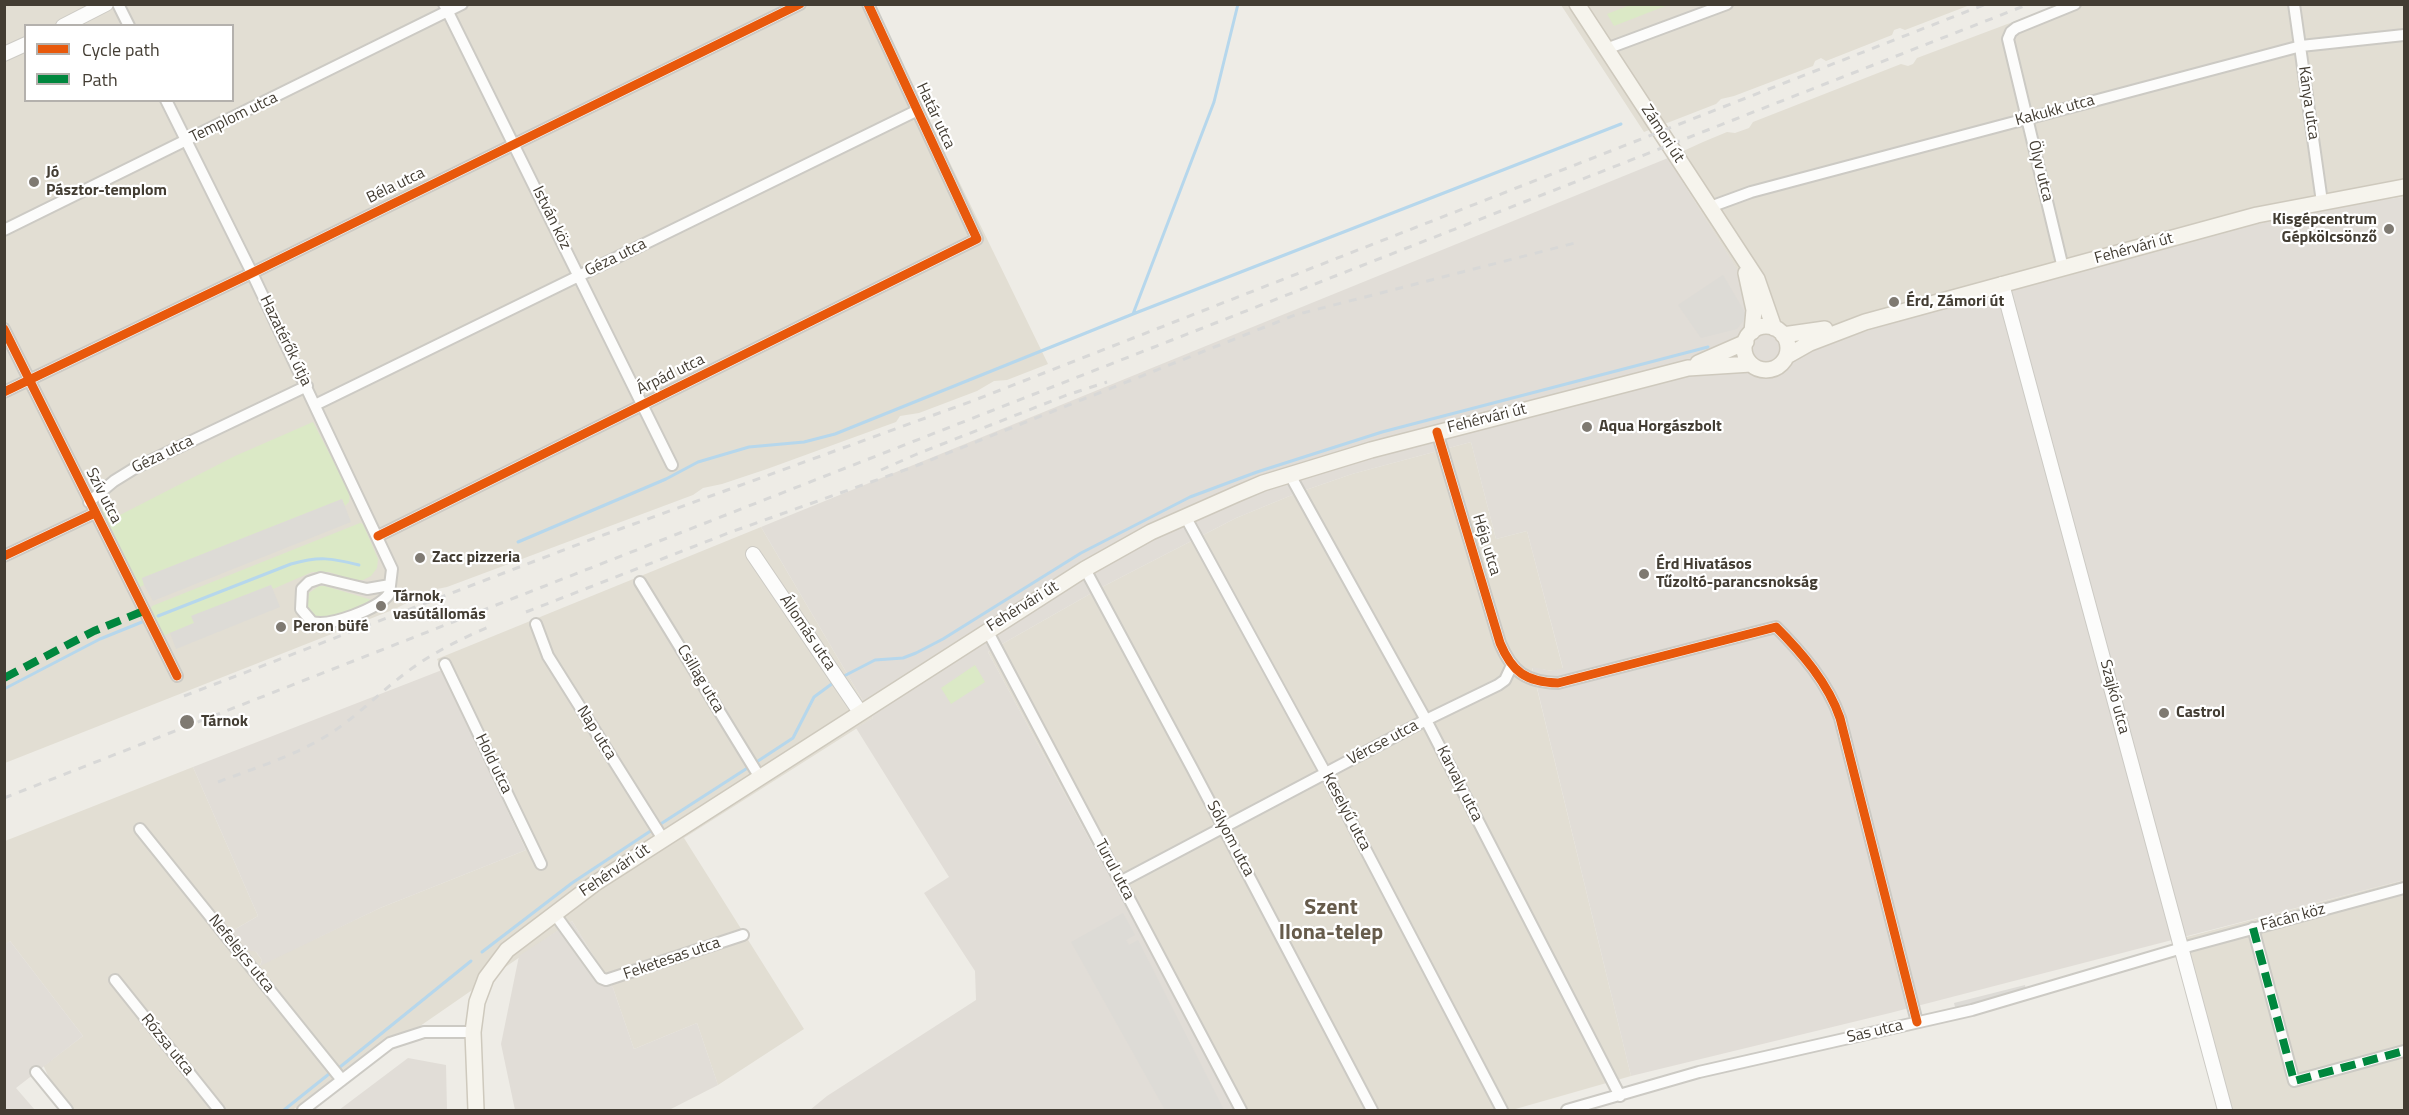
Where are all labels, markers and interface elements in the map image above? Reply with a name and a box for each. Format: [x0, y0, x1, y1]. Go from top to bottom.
legend [24, 24, 234, 102]
text: Cycle path [82, 36, 160, 63]
street label: Kánya utca [2293, 65, 2323, 141]
text: Path [82, 66, 118, 93]
street label: Határ utca [911, 80, 959, 152]
street label: Templom utca [187, 89, 281, 147]
street label: Kakukk utca [2013, 91, 2097, 131]
street label: Zámori út [1636, 101, 1688, 167]
street label: Ölyv utca [2023, 138, 2057, 204]
place label: Jó Pásztor-templom [46, 163, 167, 201]
street label: Béla utca [364, 164, 428, 208]
marker: Jó Pásztor-templom [27, 175, 41, 189]
street label: István köz [528, 183, 574, 253]
place label: Kisgépcentrum Gépkölcsönző [2272, 210, 2377, 248]
marker: Kisgépcentrum Gépkölcsönző [2382, 222, 2396, 236]
street label: Fehérvári út [2093, 229, 2175, 269]
street label: Géza utca [582, 235, 650, 281]
place label: Érd, Zámori út [1906, 292, 2004, 312]
street label: Hazatérők útja [255, 293, 315, 389]
marker: Érd, Zámori út [1887, 295, 1901, 309]
street label: Árpád utca [634, 350, 708, 400]
street label: Fehérvári út [1446, 400, 1528, 438]
place label: Aqua Horgászbolt [1599, 417, 1722, 437]
marker: Aqua Horgászbolt [1580, 420, 1594, 434]
street label: Géza utca [129, 432, 197, 478]
street label: Szív utca [81, 465, 125, 527]
street label: Héja utca [1468, 512, 1504, 578]
place label: Zacc pizzeria [432, 548, 520, 568]
marker: Zacc pizzeria [413, 551, 427, 565]
place label: Érd Hivatásos Tűzoltó-parancsnokság [1656, 555, 1818, 593]
marker: Érd Hivatásos Tűzoltó-parancsnokság [1637, 567, 1651, 581]
street label: Fehérvári út [984, 577, 1062, 637]
place label: Tárnok, vasútállomás [393, 587, 486, 625]
street label: Állomás utca [775, 592, 839, 674]
marker: Tárnok, vasútállomás [374, 599, 388, 613]
place label: Peron büfé [293, 617, 369, 637]
marker: Peron büfé [274, 620, 288, 634]
street label: Csillag utca [672, 642, 728, 716]
street label: Szajkó utca [2095, 658, 2133, 736]
street label: Nap utca [572, 703, 620, 763]
place label: Castrol [2176, 703, 2225, 723]
marker: Castrol [2157, 706, 2171, 720]
place label: Tárnok [201, 712, 248, 732]
marker: Tárnok [178, 713, 196, 731]
street label: Vércse utca [1344, 716, 1422, 770]
street label: Hold utca [470, 731, 516, 797]
street label: Karvaly utca [1432, 743, 1486, 825]
street label: Keselyű utca [1318, 770, 1374, 854]
street label: Sólyom utca [1202, 798, 1258, 880]
street label: Turul utca [1090, 836, 1138, 904]
street label: Fehérvári út [576, 840, 654, 902]
district label: Szent Ilona-telep [1279, 896, 1383, 948]
street label: Fácán köz [2259, 900, 2327, 936]
street label: Nefelejcs utca [204, 911, 278, 997]
street label: Feketesas utca [621, 933, 723, 985]
street label: Rózsa utca [136, 1010, 198, 1080]
street label: Sas utca [1845, 1016, 1905, 1048]

